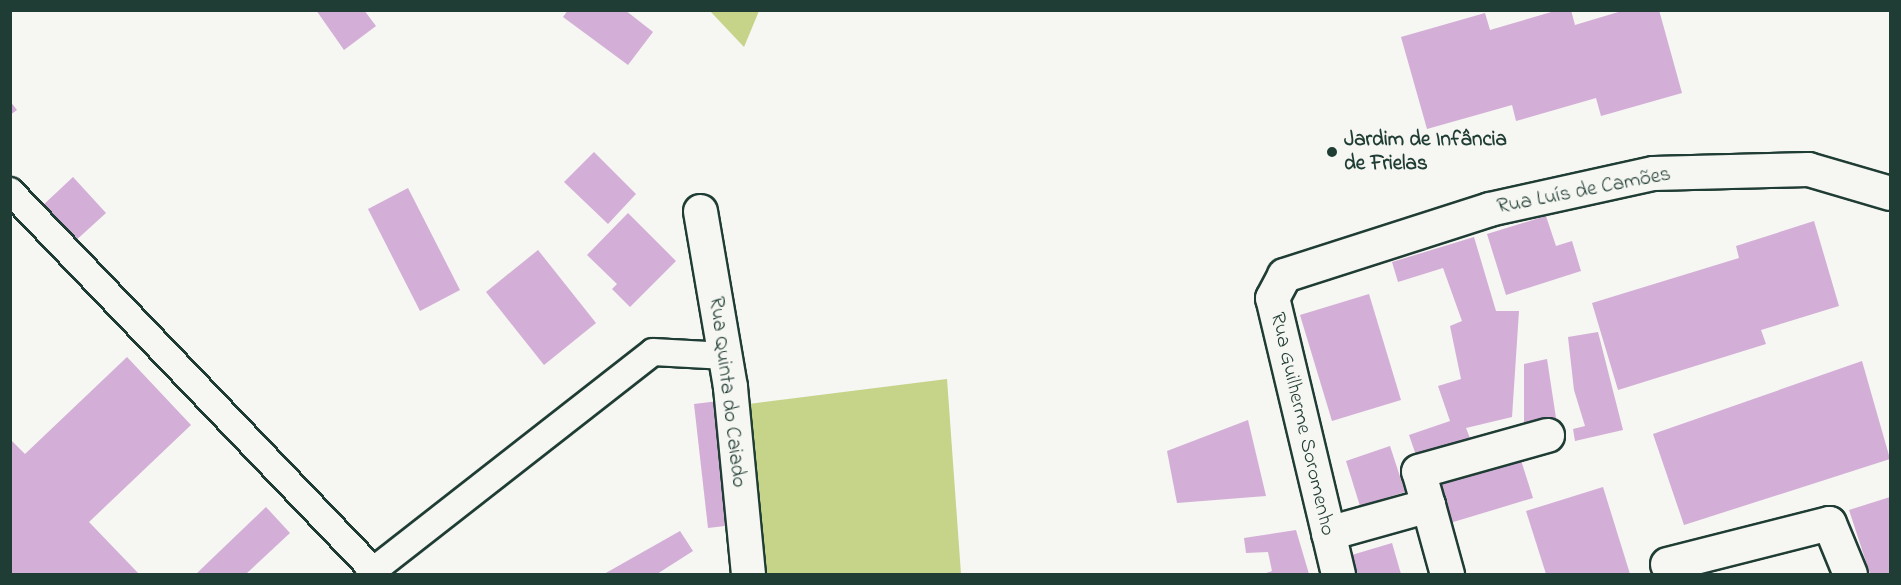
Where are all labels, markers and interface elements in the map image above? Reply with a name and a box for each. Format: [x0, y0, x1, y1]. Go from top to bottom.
place label: Jardim de Infância de Frielas [1344, 127, 1507, 177]
marker: Jardim de Infância de Frielas [1325, 145, 1339, 159]
street label: Rua Luís de Camões [1495, 162, 1673, 220]
street label: Rua Quinta do Caiado [703, 295, 751, 489]
street label: Rua Guilherme Soromenho [1264, 310, 1340, 538]

